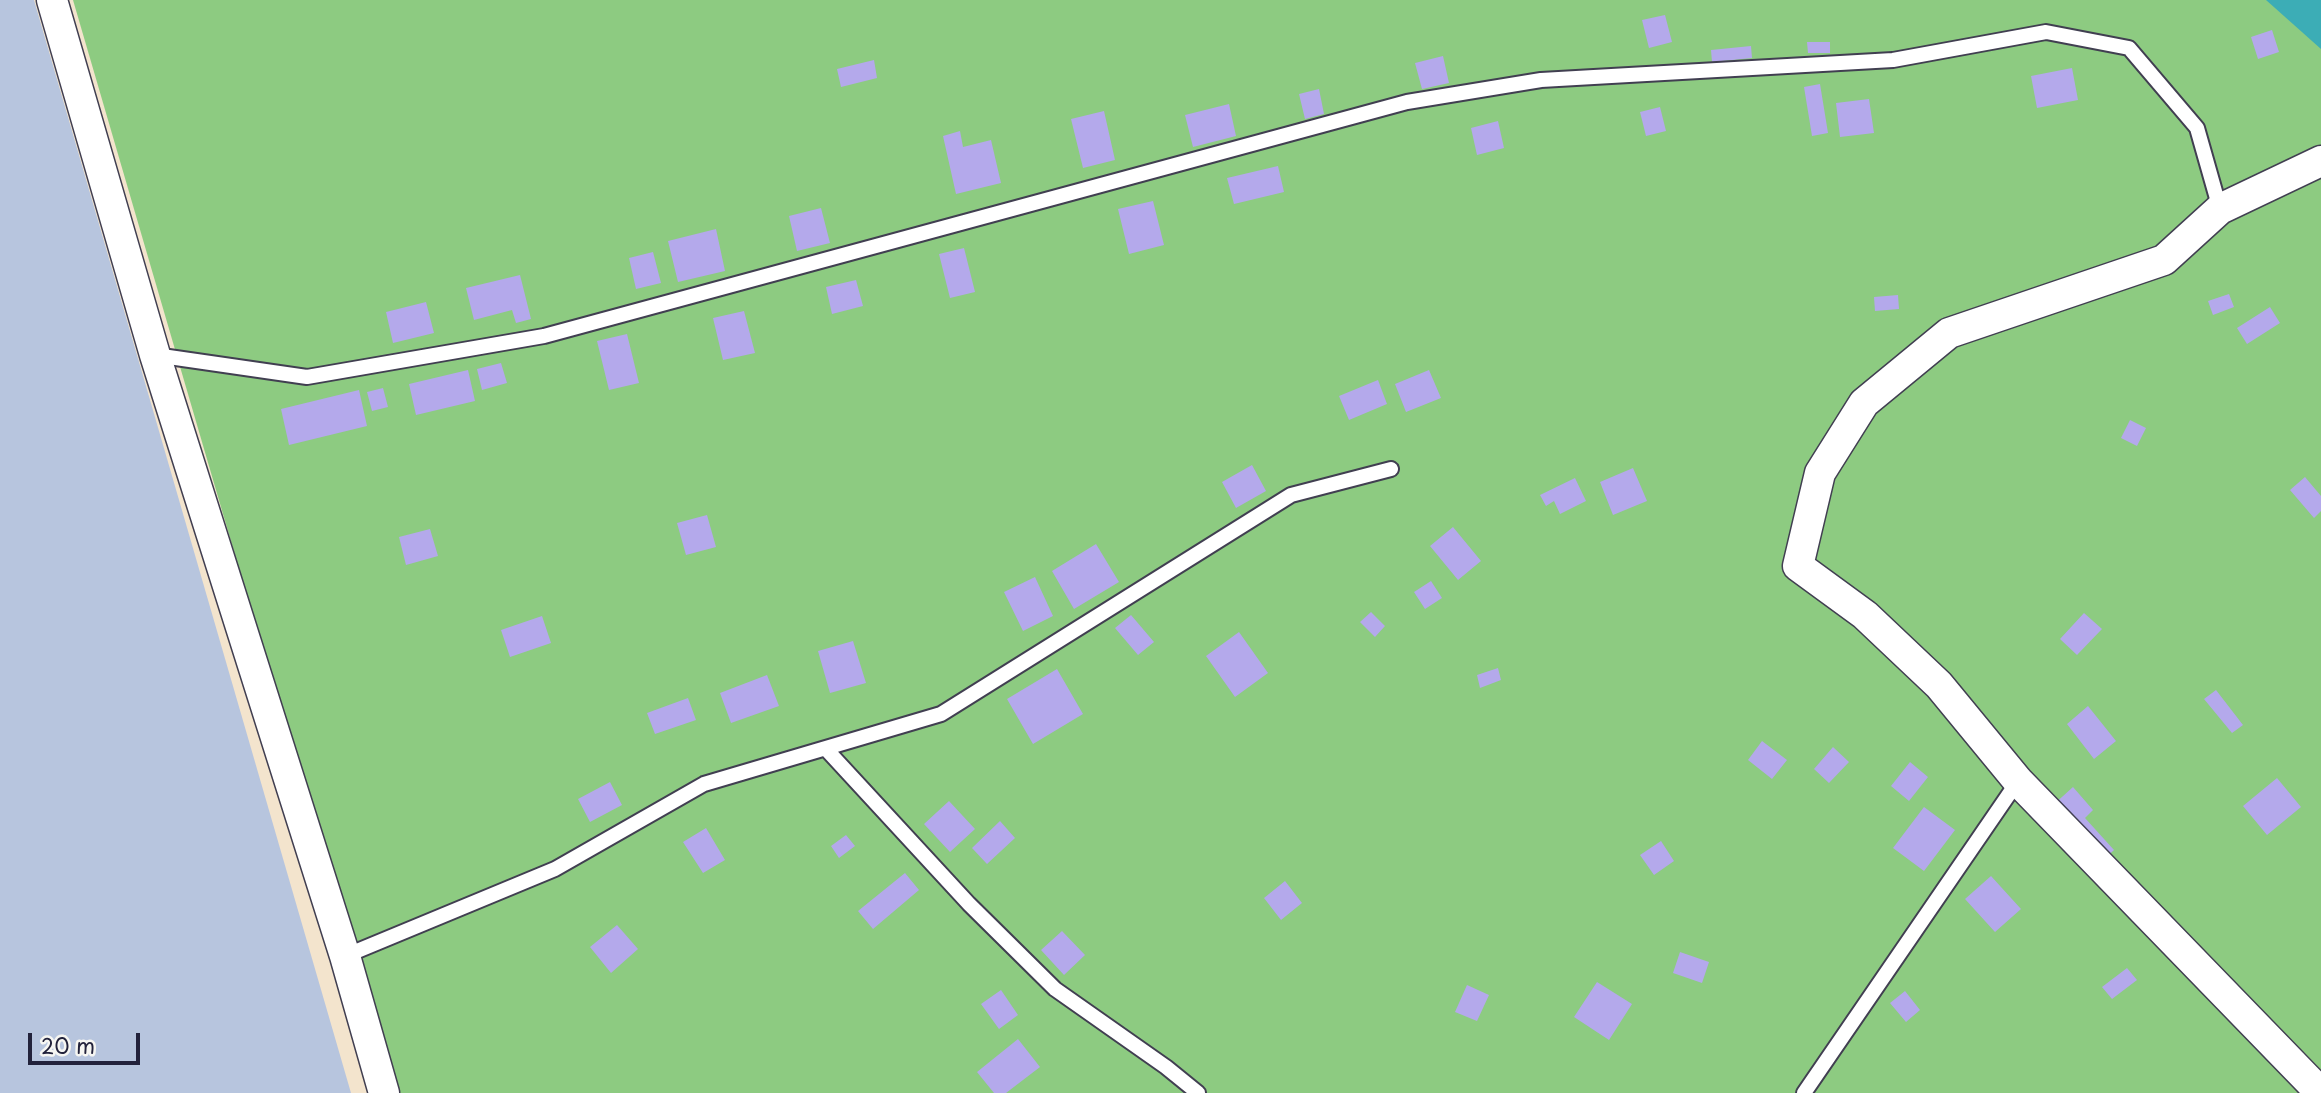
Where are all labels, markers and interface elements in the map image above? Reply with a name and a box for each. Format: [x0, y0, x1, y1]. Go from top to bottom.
scale bar [32, 1020, 144, 1064]
text: 20 m [41, 1029, 95, 1061]

